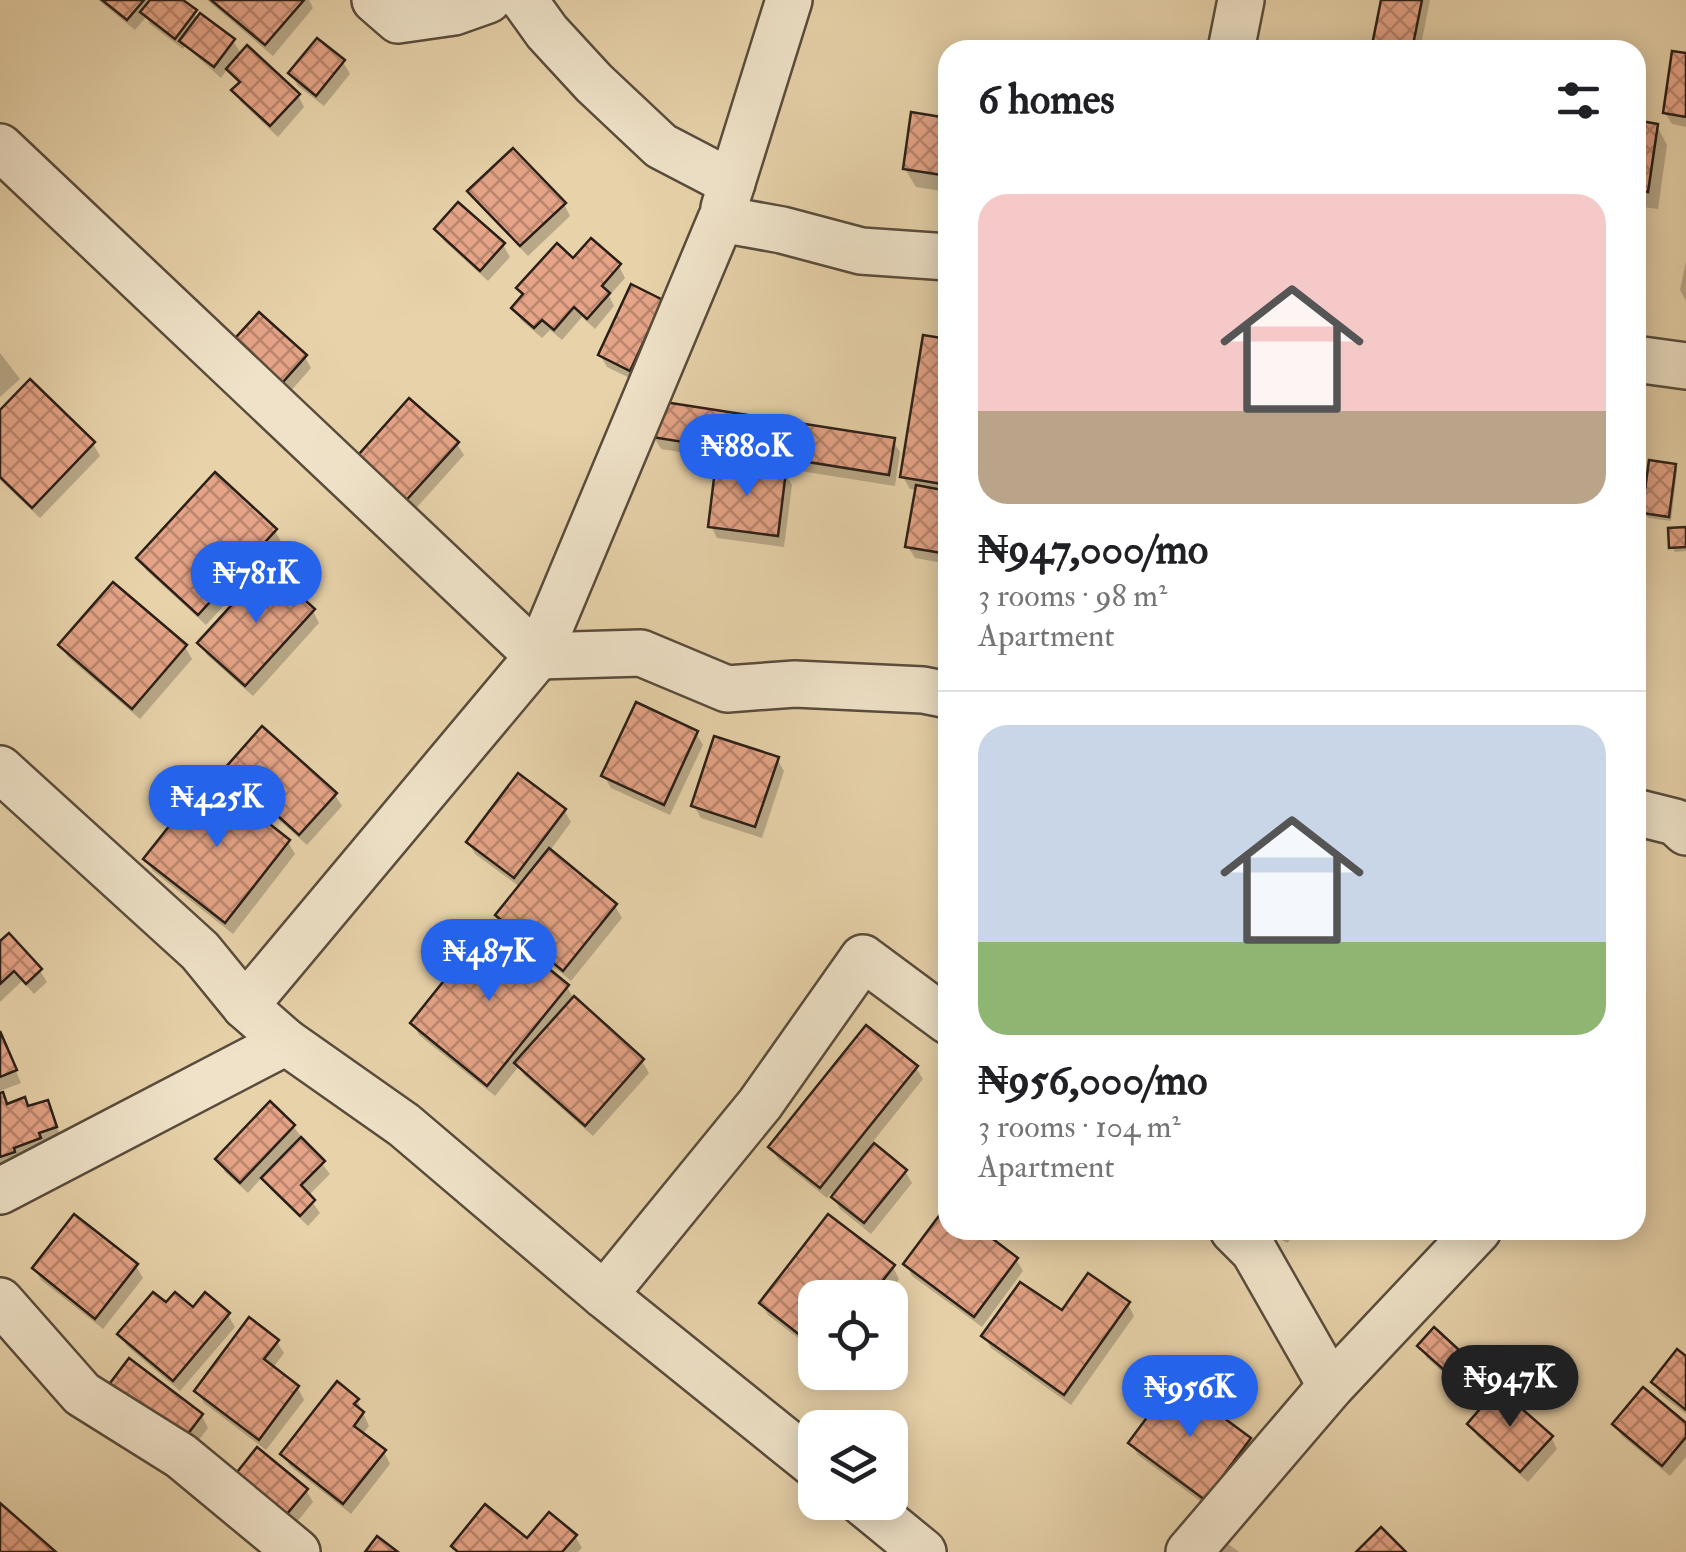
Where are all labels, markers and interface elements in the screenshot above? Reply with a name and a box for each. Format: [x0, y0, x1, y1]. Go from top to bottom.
icon: filters [1551, 73, 1606, 128]
text: 6 homes [978, 74, 1115, 126]
icon: home [1202, 259, 1382, 439]
pin: ₦880K [677, 414, 817, 499]
text: ₦880K [701, 426, 793, 466]
text: ₦947,000/mo [978, 524, 1208, 576]
pin: ₦781K [186, 541, 326, 626]
text: ₦781K [213, 553, 299, 593]
text: 3 rooms · 98 m² [978, 576, 1167, 616]
text: Apartment [978, 616, 1115, 656]
pin: ₦425K [147, 765, 287, 850]
text: ₦425K [171, 777, 263, 817]
icon: home [1202, 790, 1382, 970]
pin: ₦487K [419, 919, 559, 1004]
text: ₦487K [443, 931, 535, 971]
text: ₦956,000/mo [978, 1055, 1207, 1107]
text: 3 rooms · 104 m² [978, 1107, 1181, 1147]
text: Apartment [978, 1147, 1115, 1187]
map controls [798, 1280, 908, 1520]
button: locate [798, 1280, 908, 1390]
pin: ₦947K [1440, 1345, 1580, 1430]
pin: ₦956K [1120, 1355, 1260, 1440]
text: ₦947K [1463, 1357, 1557, 1397]
text: ₦956K [1144, 1367, 1236, 1407]
button: layers [798, 1410, 908, 1520]

